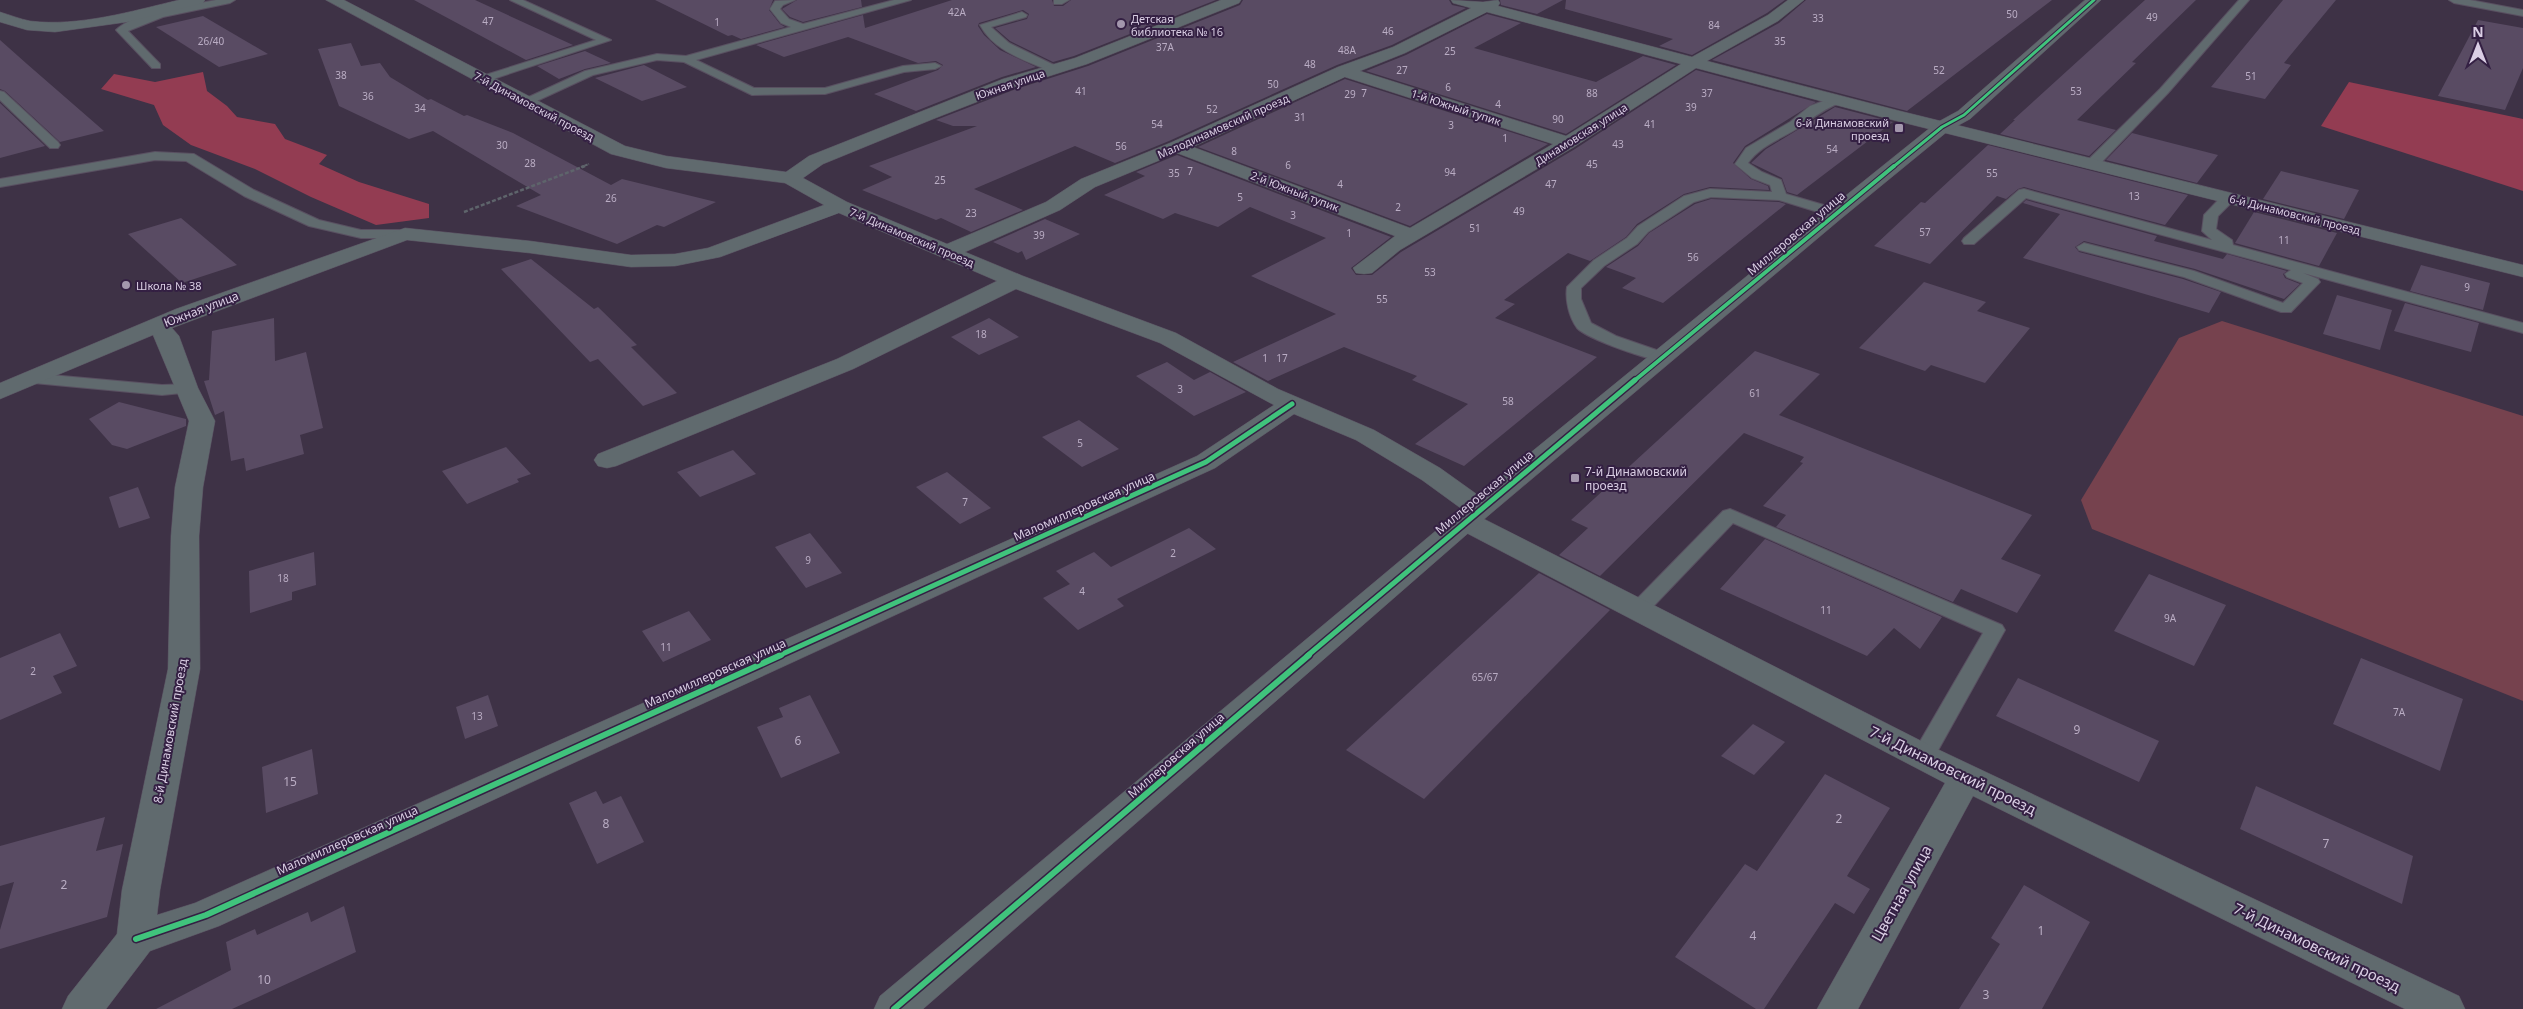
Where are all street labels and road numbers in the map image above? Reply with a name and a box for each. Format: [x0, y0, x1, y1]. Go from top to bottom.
street label: Южная улица [973, 65, 1047, 103]
street label: 7-й Динамовский проезд [471, 68, 597, 144]
street label: 1-й Южный тупик [1409, 85, 1503, 129]
street label: Малодинамовский проезд [1155, 90, 1291, 162]
street label: Динамовская улица [1532, 99, 1630, 169]
street label: 2-й Южный тупик [1249, 167, 1341, 215]
street label: Миллеровская улица [1743, 187, 1849, 279]
street label: 6-й Динамовский проезд [2228, 190, 2362, 238]
street label: 7-й Динамовский проезд [847, 204, 977, 270]
street label: Южная улица [161, 287, 241, 331]
street label: Миллеровская улица [1431, 446, 1537, 538]
street label: Маломиллеровская улица [1011, 467, 1157, 545]
street label: Маломиллеровская улица [642, 634, 788, 712]
street label: 8-й Динамовский проезд [149, 657, 191, 805]
street label: Миллеровская улица [1124, 708, 1228, 802]
street label: 7-й Динамовский проезд [1866, 721, 2040, 819]
street label: Маломиллеровская улица [274, 801, 420, 879]
street label: Цветная улица [1866, 841, 1936, 945]
street label: 7-й Динамовский проезд [2230, 898, 2404, 996]

